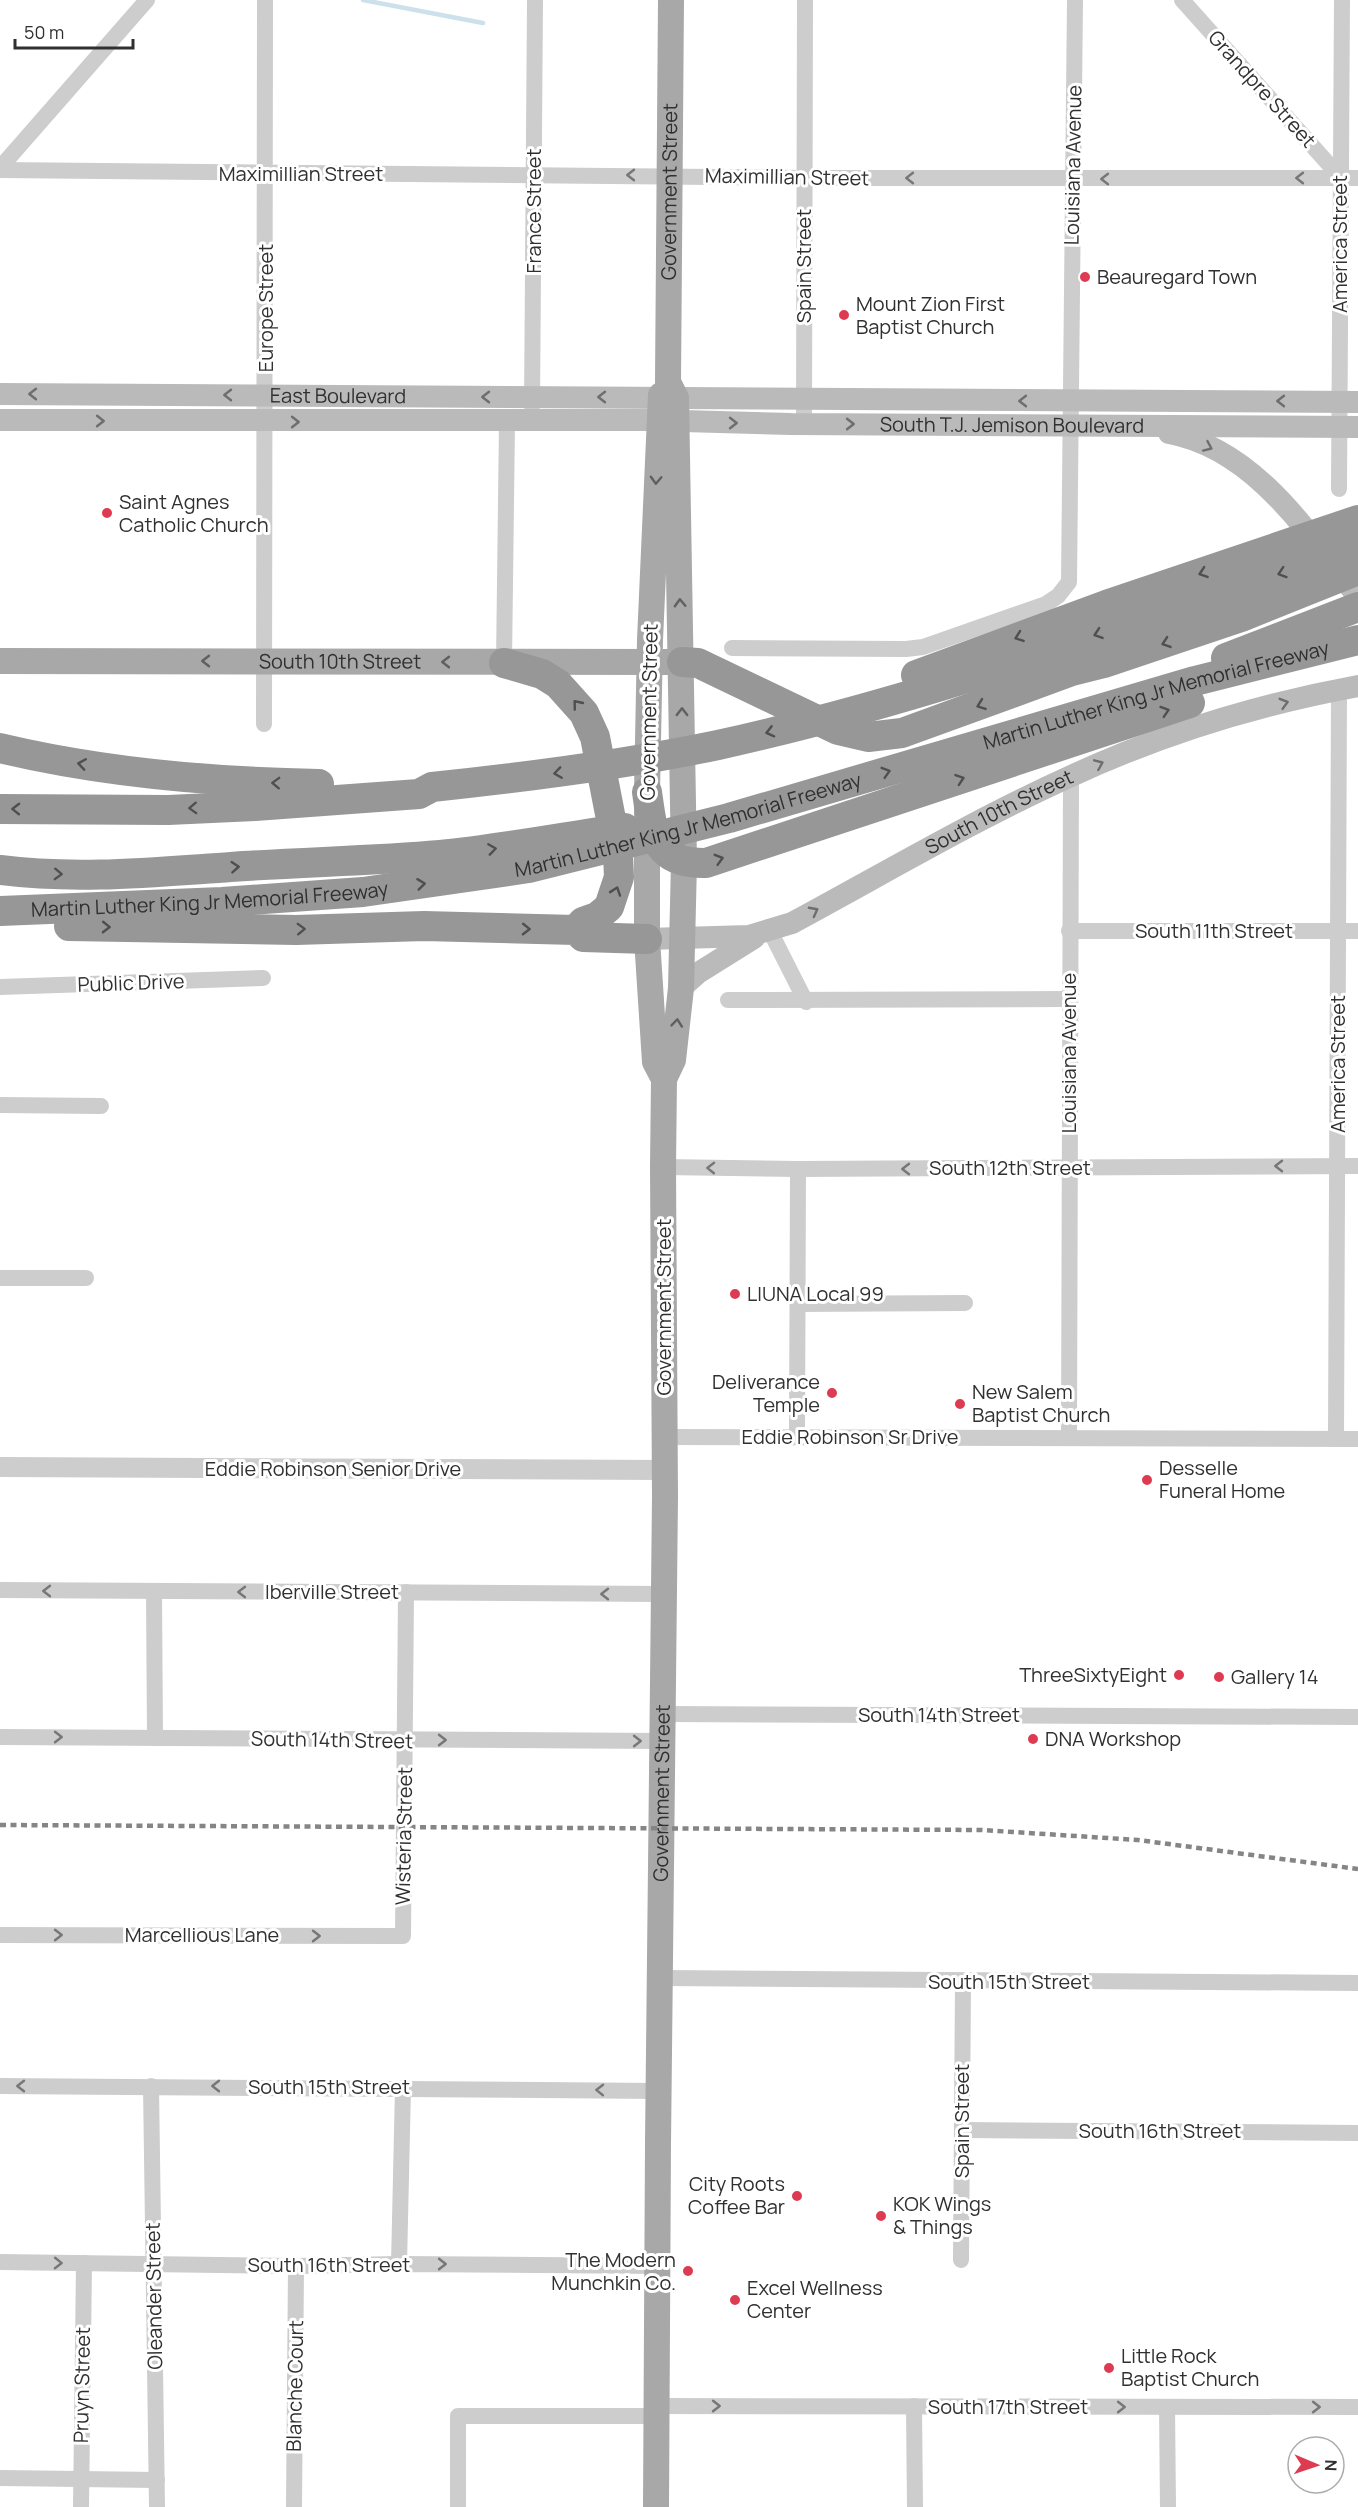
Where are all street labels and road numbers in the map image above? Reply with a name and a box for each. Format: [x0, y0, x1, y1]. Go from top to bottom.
street label: Grandpre Street [1202, 24, 1322, 153]
street label: Louisiana Avenue [1058, 85, 1087, 245]
street label: Government Street [655, 103, 683, 280]
street label: France Street [520, 148, 547, 274]
street label: Maximillian Street [219, 160, 383, 187]
street label: Maximillian Street [705, 162, 869, 191]
street label: America Street [1326, 175, 1353, 313]
street label: Spain Street [790, 209, 817, 323]
street label: Europe Street [252, 244, 279, 372]
street label: East Boulevard [270, 382, 406, 409]
street label: South T.J. Jemison Boulevard [880, 410, 1144, 439]
street label: Government Street [633, 623, 664, 801]
street label: Martin Luther King Jr Memorial Freeway [980, 634, 1332, 756]
street label: South 10th Street [259, 647, 421, 675]
street label: South 10th Street [920, 763, 1077, 860]
street label: Martin Luther King Jr Memorial Freeway [513, 766, 865, 883]
street label: Martin Luther King Jr Memorial Freeway [30, 874, 391, 923]
street label: South 11th Street [1135, 917, 1293, 944]
street label: Public Drive [77, 967, 185, 998]
street label: Louisiana Avenue [1055, 973, 1082, 1133]
street label: America Street [1324, 995, 1351, 1133]
street label: South 12th Street [929, 1154, 1091, 1181]
street label: Government Street [650, 1219, 677, 1395]
street label: Eddie Robinson Sr Drive [742, 1423, 958, 1450]
street label: Eddie Robinson Senior Drive [205, 1455, 461, 1482]
street label: Iberville Street [265, 1578, 399, 1605]
street label: South 14th Street [858, 1701, 1020, 1728]
street label: Government Street [647, 1704, 676, 1882]
street label: South 14th Street [251, 1725, 413, 1754]
street label: Wisteria Street [389, 1767, 418, 1905]
street label: Marcellious Lane [125, 1921, 279, 1948]
street label: South 15th Street [928, 1968, 1090, 1995]
street label: Spain Street [948, 2064, 975, 2178]
street label: South 15th Street [248, 2073, 410, 2100]
street label: South 16th Street [1079, 2117, 1241, 2144]
street label: Oleander Street [139, 2222, 168, 2370]
street label: South 16th Street [248, 2251, 410, 2278]
street label: Blanche Court [280, 2320, 309, 2452]
street label: Pruyn Street [67, 2327, 96, 2443]
street label: South 17th Street [928, 2393, 1088, 2420]

